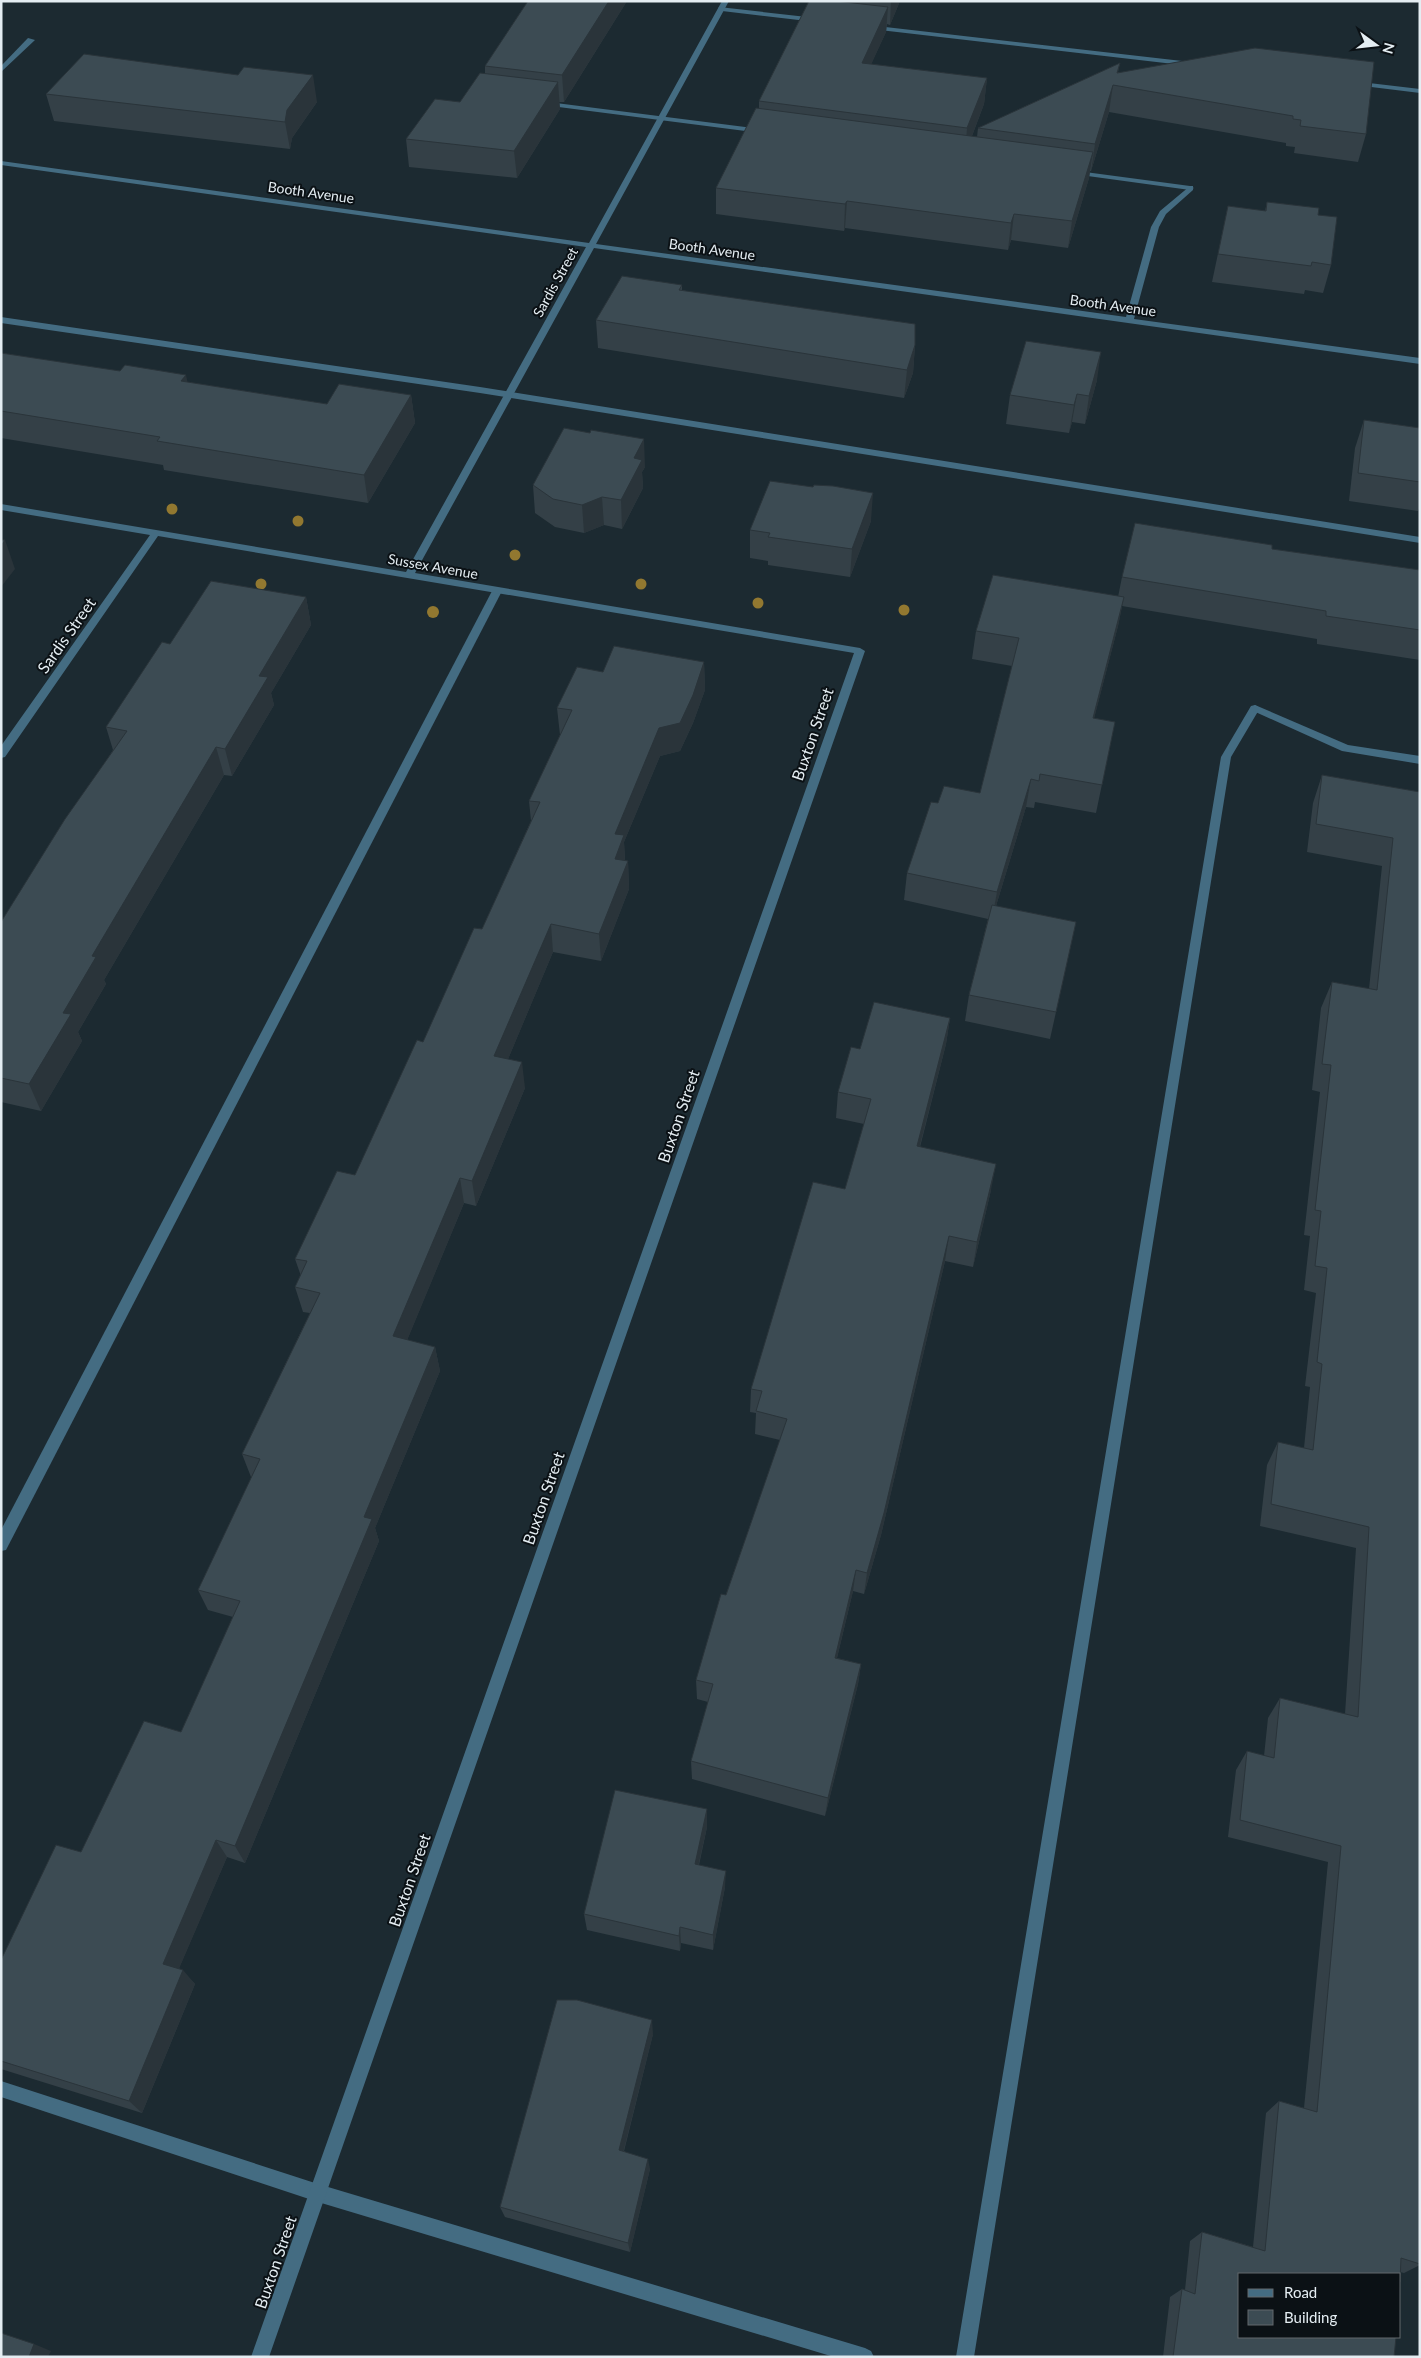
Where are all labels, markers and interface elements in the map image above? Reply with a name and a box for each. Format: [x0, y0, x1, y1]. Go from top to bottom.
north arrow [1351, 20, 1401, 70]
text: N [1379, 41, 1399, 56]
street label: Booth Avenue [267, 178, 355, 206]
street label: Booth Avenue [668, 235, 756, 263]
street label: Sardis Street [529, 244, 581, 320]
street label: Booth Avenue [1069, 291, 1157, 319]
street label: Sussex Avenue [387, 550, 479, 582]
street label: Sardis Street [33, 593, 99, 676]
street label: Buxton Street [787, 685, 837, 783]
street label: Buxton Street [653, 1067, 703, 1165]
street label: Buxton Street [518, 1449, 568, 1547]
street label: Buxton Street [384, 1831, 434, 1929]
street label: Buxton Street [250, 2213, 300, 2311]
legend [1238, 2273, 1401, 2338]
text: Road [1284, 2283, 1317, 2301]
text: Building [1284, 2308, 1337, 2326]

